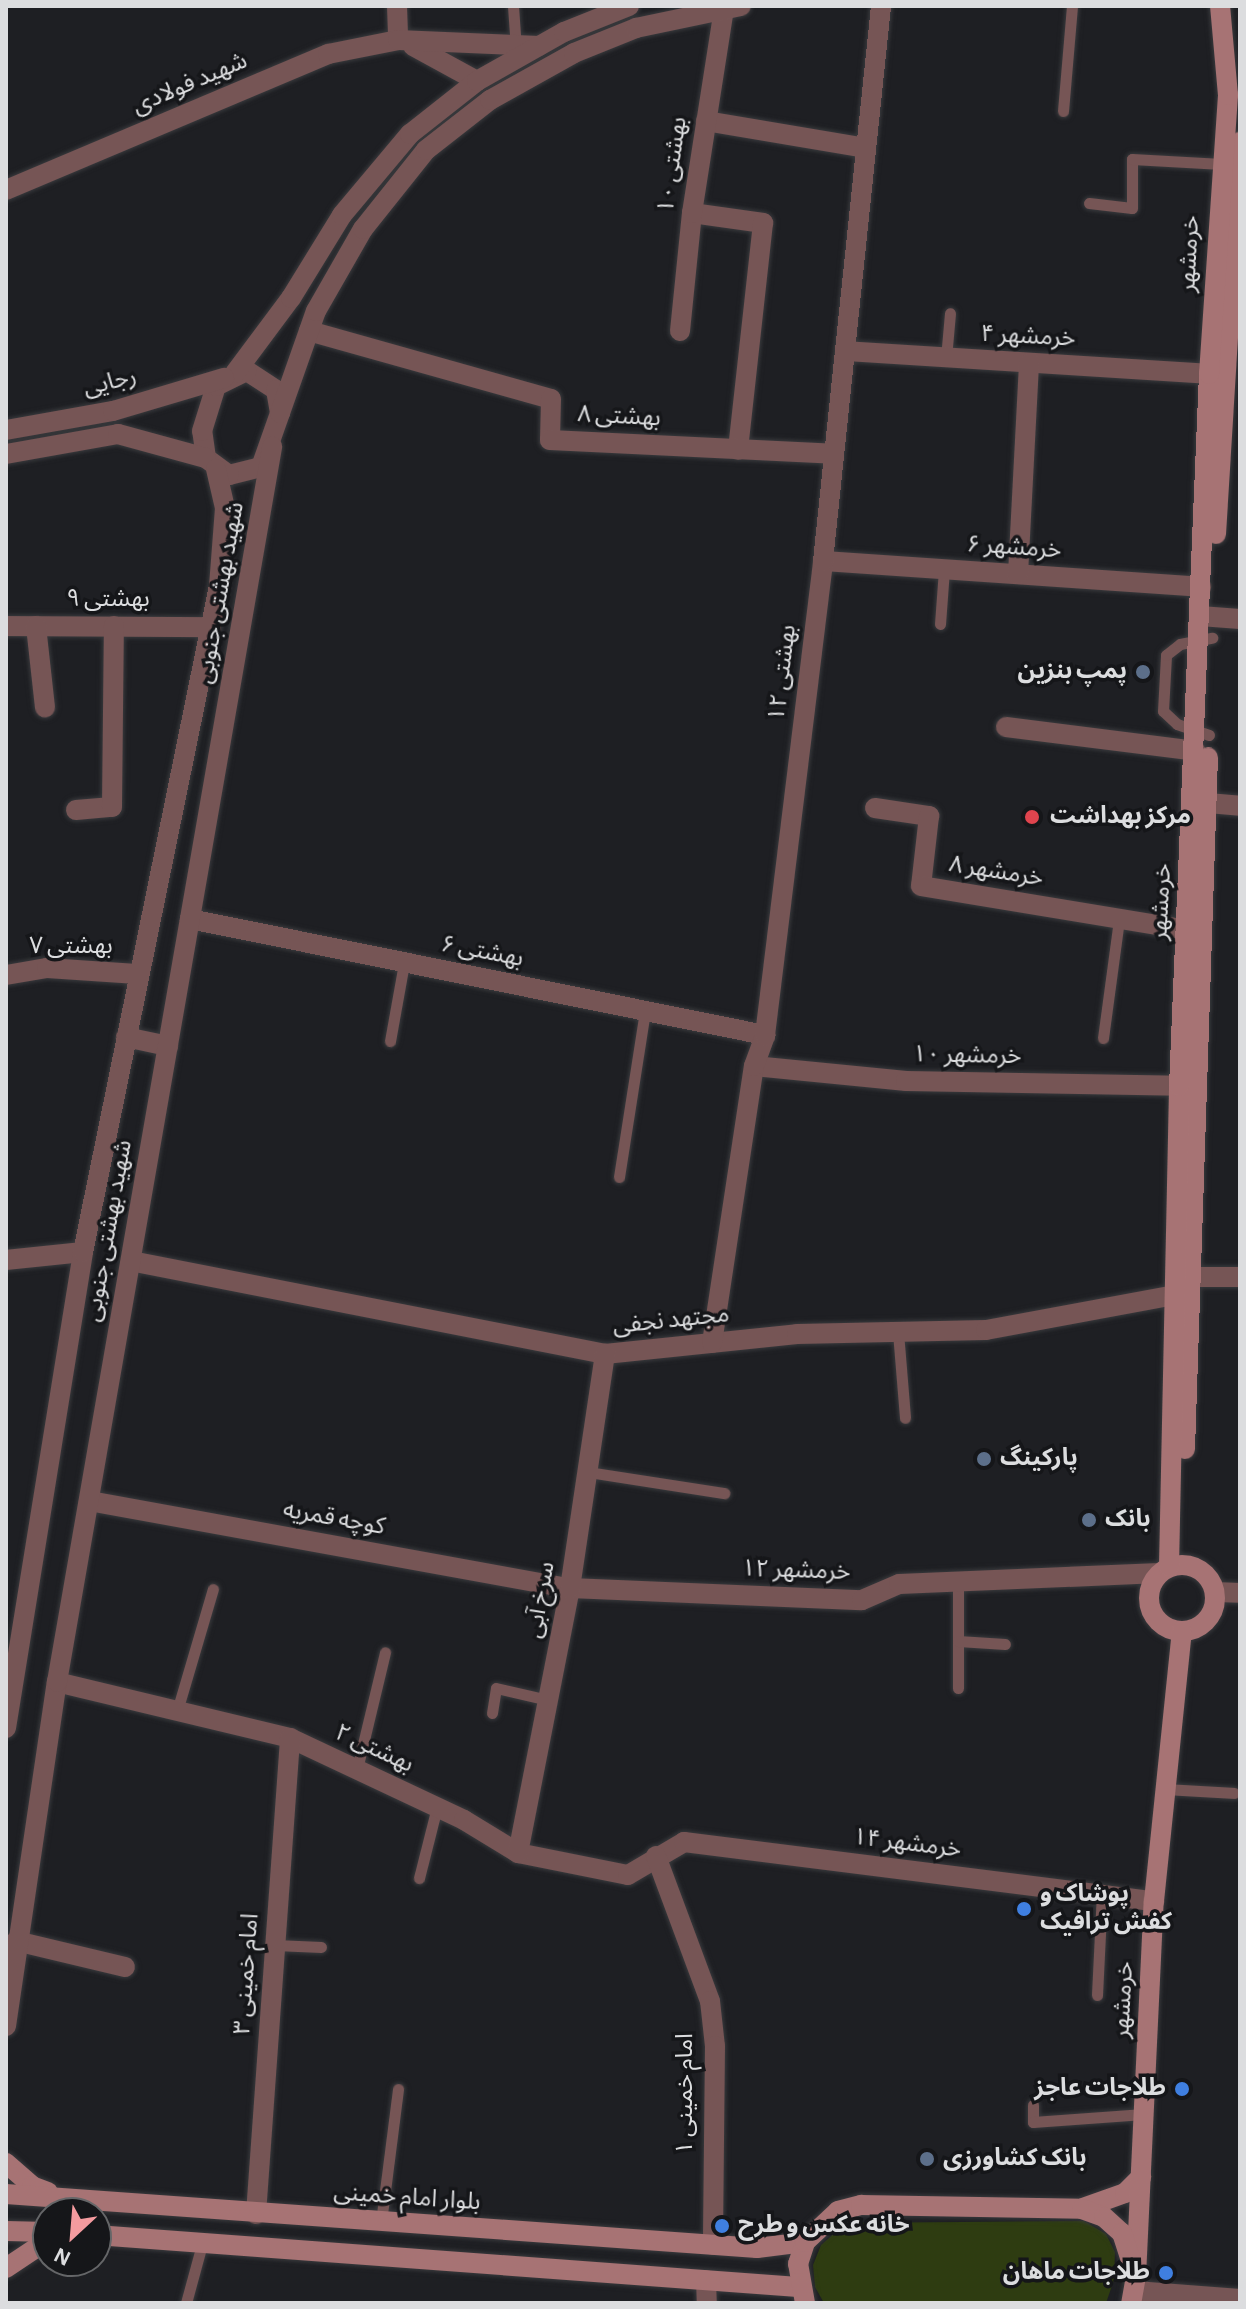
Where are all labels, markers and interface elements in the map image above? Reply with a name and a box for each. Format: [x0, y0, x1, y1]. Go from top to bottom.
street label: شهید فولادی [128, 47, 252, 121]
street label: بهشتی ۱۰ [652, 115, 694, 215]
street label: خرمشهر [1174, 215, 1206, 293]
street label: خرمشهر ۴ [980, 320, 1076, 354]
street label: رجایی [80, 363, 140, 403]
street label: بهشتی ۸ [577, 400, 661, 434]
street label: شهید بهشتی جنوبی [191, 500, 251, 686]
street label: خرمشهر ۶ [966, 530, 1062, 566]
street label: بهشتی ۹ [66, 586, 150, 614]
street label: بهشتی ۱۲ [763, 623, 803, 723]
place label: پمپ بنزین [1018, 658, 1127, 686]
marker: پمپ بنزین [1134, 663, 1152, 681]
place label: مرکز بهداشت [1050, 803, 1191, 831]
marker: مرکز بهداشت [1021, 806, 1043, 828]
street label: خرمشهر ۸ [947, 850, 1045, 894]
street label: خرمشهر [1146, 863, 1178, 941]
street label: بهشتی ۶ [438, 930, 526, 974]
street label: بهشتی ۷ [29, 933, 113, 961]
street label: خرمشهر ۱۰ [912, 1041, 1022, 1071]
street label: شهید بهشتی جنوبی [79, 1138, 139, 1324]
street label: مجتهد نجفی [611, 1301, 731, 1341]
place label: پارکینگ [1000, 1445, 1078, 1473]
marker: پارکینگ [975, 1450, 993, 1468]
street label: کوچه قمریه [281, 1496, 387, 1542]
place label: بانک [1105, 1506, 1151, 1534]
marker: بانک [1080, 1511, 1098, 1529]
street label: خرمشهر ۱۲ [741, 1555, 851, 1587]
street label: سرخ آبی [520, 1559, 562, 1641]
street label: بهشتی ۲ [330, 1718, 418, 1780]
street label: خرمشهر ۱۴ [851, 1823, 963, 1865]
place label: پوشاک و کفش ترافیک [1040, 1881, 1172, 1937]
marker: پوشاک و کفش ترافیک [1015, 1900, 1033, 1918]
street label: امام خمینی ۳ [228, 1912, 266, 2036]
street label: خرمشهر [1108, 1961, 1140, 2039]
street label: امام خمینی ۱ [672, 2033, 700, 2155]
place label: طلاجات عاجز [1034, 2075, 1166, 2103]
marker: طلاجات عاجز [1173, 2080, 1191, 2098]
place label: بانک کشاورزی [943, 2145, 1087, 2173]
marker: بانک کشاورزی [918, 2150, 936, 2168]
street label: بلوار امام خمینی [333, 2179, 481, 2217]
north arrow [32, 2197, 112, 2277]
place label: خانه عکس و طرح [738, 2212, 910, 2240]
marker: خانه عکس و طرح [713, 2217, 731, 2235]
text: N [51, 2244, 74, 2270]
place label: طلاجات ماهان [1003, 2259, 1150, 2287]
marker: طلاجات ماهان [1157, 2264, 1175, 2282]

